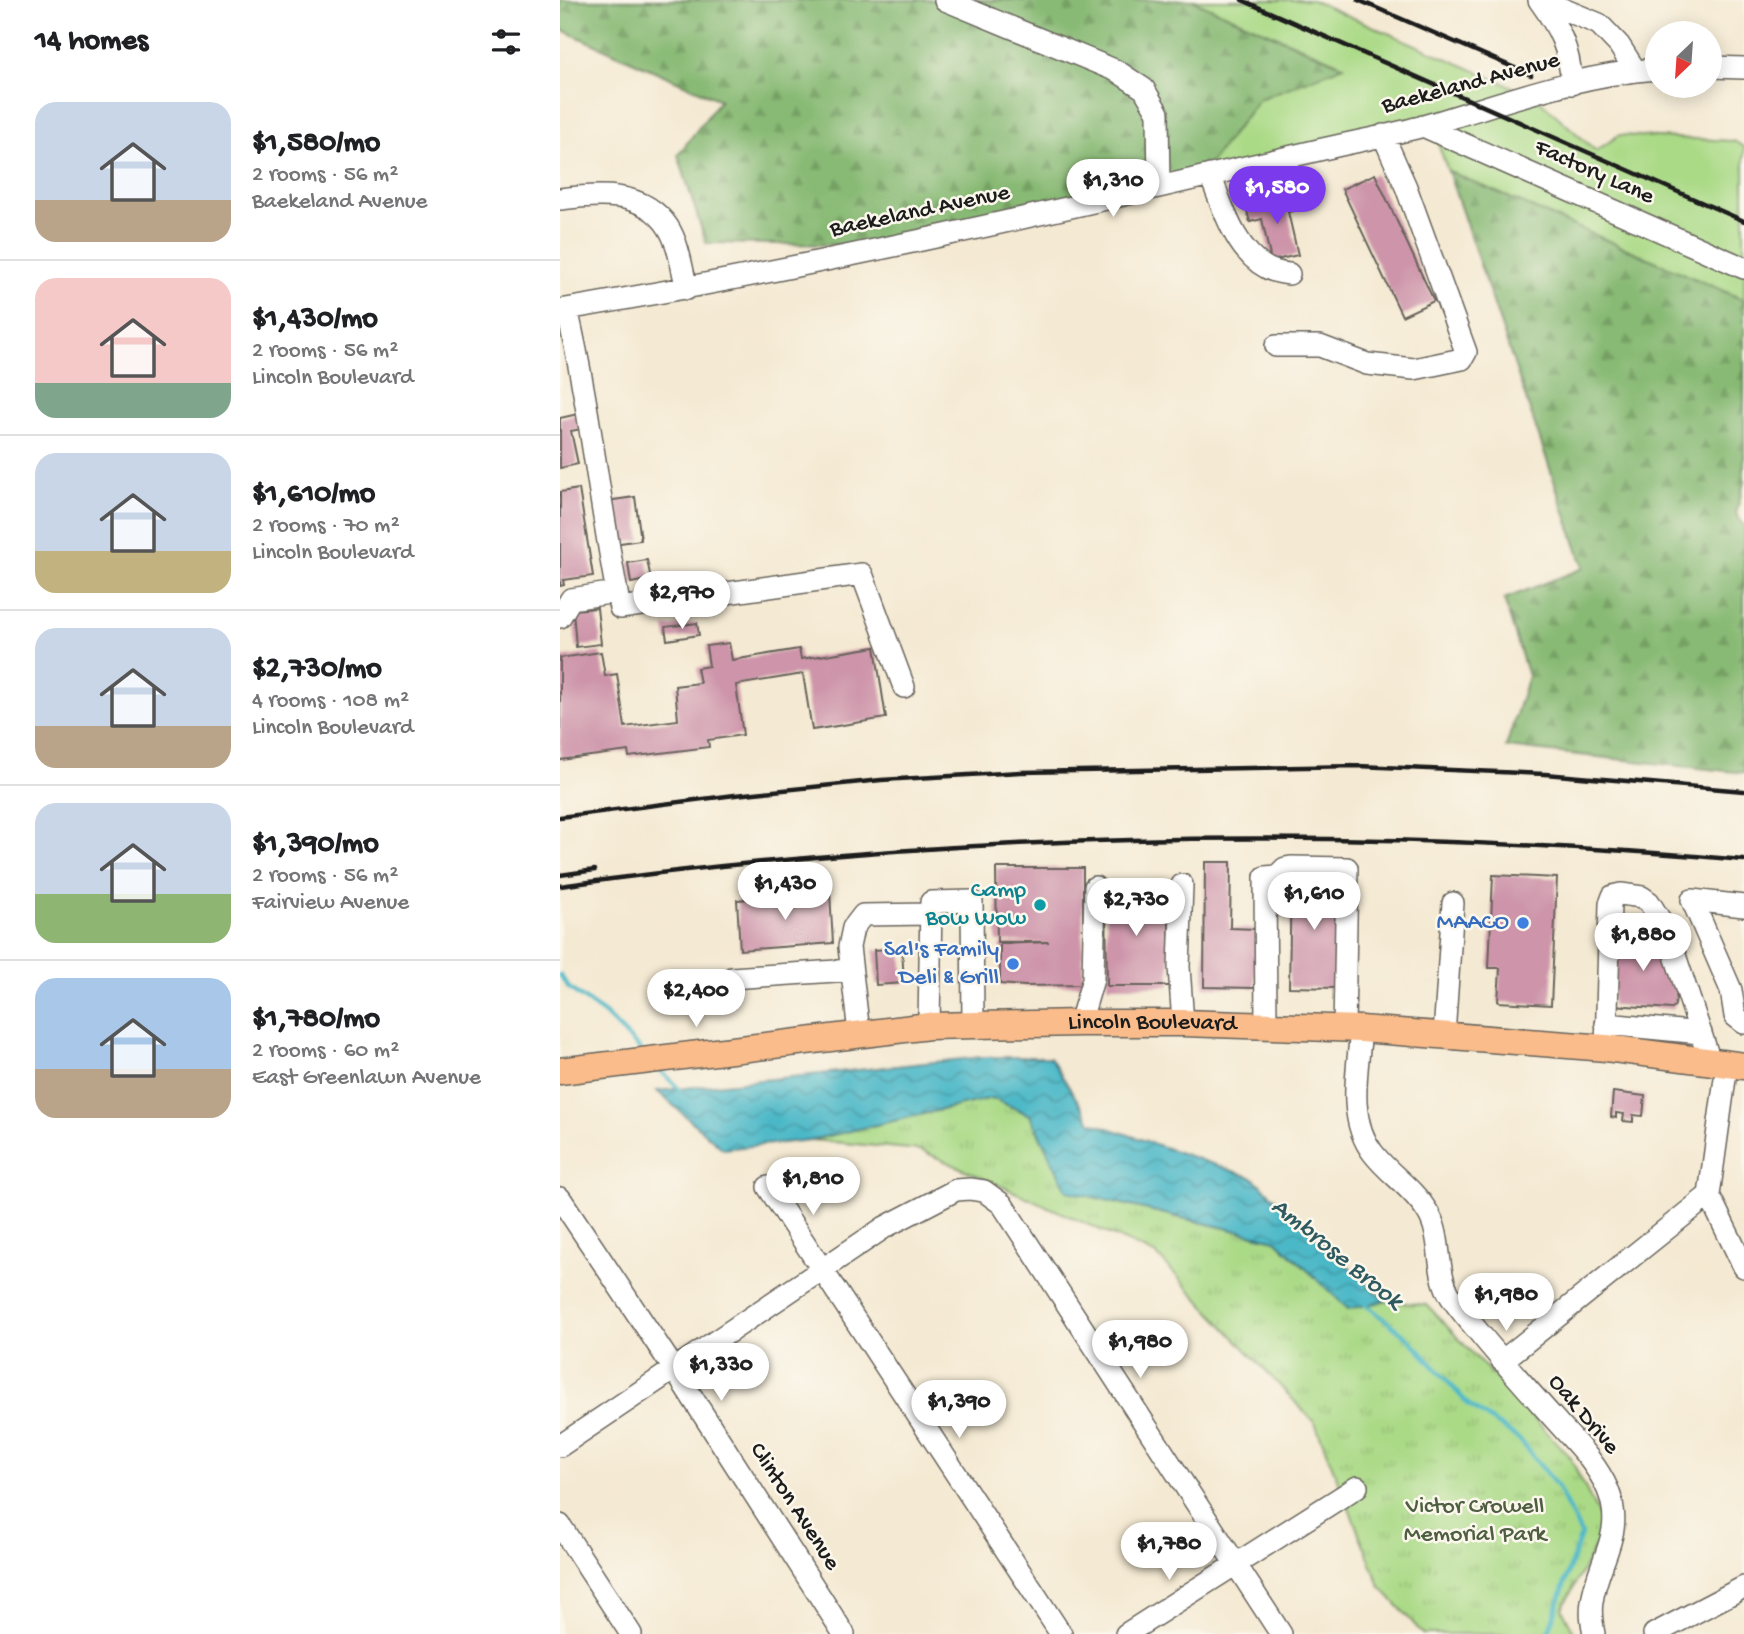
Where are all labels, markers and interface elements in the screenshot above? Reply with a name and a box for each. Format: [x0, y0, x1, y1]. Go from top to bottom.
north arrow [1645, 21, 1722, 98]
map controls [1645, 21, 1722, 98]
icon: filters [487, 23, 525, 61]
text: 14 homes [35, 25, 148, 60]
street label: Baekeland Avenue [1378, 46, 1564, 122]
text: $1,580/mo [252, 127, 380, 162]
icon: home [91, 130, 175, 214]
street label: Factory Lane [1529, 133, 1659, 213]
pin: $1,310 [1056, 160, 1170, 219]
text: 2 rooms · 56 m² [252, 162, 398, 189]
pin: $1,580 [1220, 166, 1334, 226]
text: $1,310 [1082, 168, 1144, 195]
text: $1,580 [1245, 175, 1309, 202]
street label: Baekeland Avenue [827, 179, 1013, 245]
text: Baekeland Avenue [252, 189, 427, 216]
text: $1,430/mo [252, 303, 378, 338]
icon: home [91, 306, 175, 390]
text: 2 rooms · 56 m² [252, 338, 398, 365]
text: Lincoln Boulevard [252, 365, 413, 392]
text: $1,610/mo [252, 478, 375, 513]
icon: home [91, 481, 175, 565]
text: 2 rooms · 70 m² [252, 513, 400, 540]
text: Lincoln Boulevard [252, 540, 413, 567]
pin: $2,970 [625, 572, 739, 631]
text: $2,970 [649, 580, 715, 607]
text: $2,730/mo [252, 653, 382, 688]
icon: home [91, 656, 175, 740]
text: 4 rooms · 108 m² [252, 688, 409, 715]
text: Lincoln Boulevard [252, 715, 413, 742]
text: $1,390/mo [252, 828, 379, 863]
icon: home [91, 831, 175, 915]
pin: $1,430 [728, 862, 842, 922]
text: 2 rooms · 56 m² [252, 863, 398, 890]
text: $1,430 [754, 871, 816, 898]
pin: $1,610 [1257, 872, 1371, 932]
place label: Camp Bow Wow [925, 877, 1026, 934]
pin: $2,730 [1079, 878, 1193, 938]
text: $1,610 [1284, 881, 1344, 908]
text: $2,730 [1103, 887, 1169, 914]
text: Fairview Avenue [252, 890, 409, 917]
marker: Camp Bow Wow [1032, 897, 1048, 913]
place label: MAACO [1437, 909, 1509, 938]
pin: $1,880 [1586, 914, 1700, 973]
marker: MAACO [1515, 915, 1531, 931]
text: $1,880 [1610, 922, 1676, 949]
place label: Sal's Family Deli & Grill [884, 936, 999, 993]
marker: Sal's Family Deli & Grill [1005, 956, 1021, 972]
pin: $2,400 [639, 970, 753, 1029]
text: $2,400 [663, 978, 729, 1005]
text: $1,780/mo [252, 1003, 380, 1038]
icon: home [91, 1006, 175, 1090]
street label: Lincoln Boulevard [1068, 1008, 1239, 1039]
text: 2 rooms · 60 m² [252, 1038, 399, 1065]
text: East Greenlawn Avenue [252, 1065, 481, 1092]
pin: $1,810 [756, 1158, 870, 1217]
text: $1,810 [782, 1166, 844, 1193]
water label: Ambrose Brook [1264, 1192, 1410, 1319]
pin: $1,980 [1449, 1274, 1563, 1333]
text: $1,980 [1474, 1282, 1538, 1309]
pin: $1,980 [1083, 1320, 1197, 1380]
text: $1,980 [1108, 1329, 1172, 1356]
pin: $1,330 [664, 1344, 778, 1403]
text: $1,330 [689, 1352, 753, 1379]
street label: Oak Drive [1541, 1369, 1626, 1462]
pin: $1,390 [902, 1380, 1016, 1440]
text: $1,390 [927, 1389, 991, 1416]
street label: Clinton Avenue [742, 1438, 846, 1577]
park label: Victor Crowell Memorial Park [1404, 1493, 1548, 1550]
pin: $1,780 [1112, 1522, 1226, 1582]
text: $1,780 [1137, 1531, 1201, 1558]

